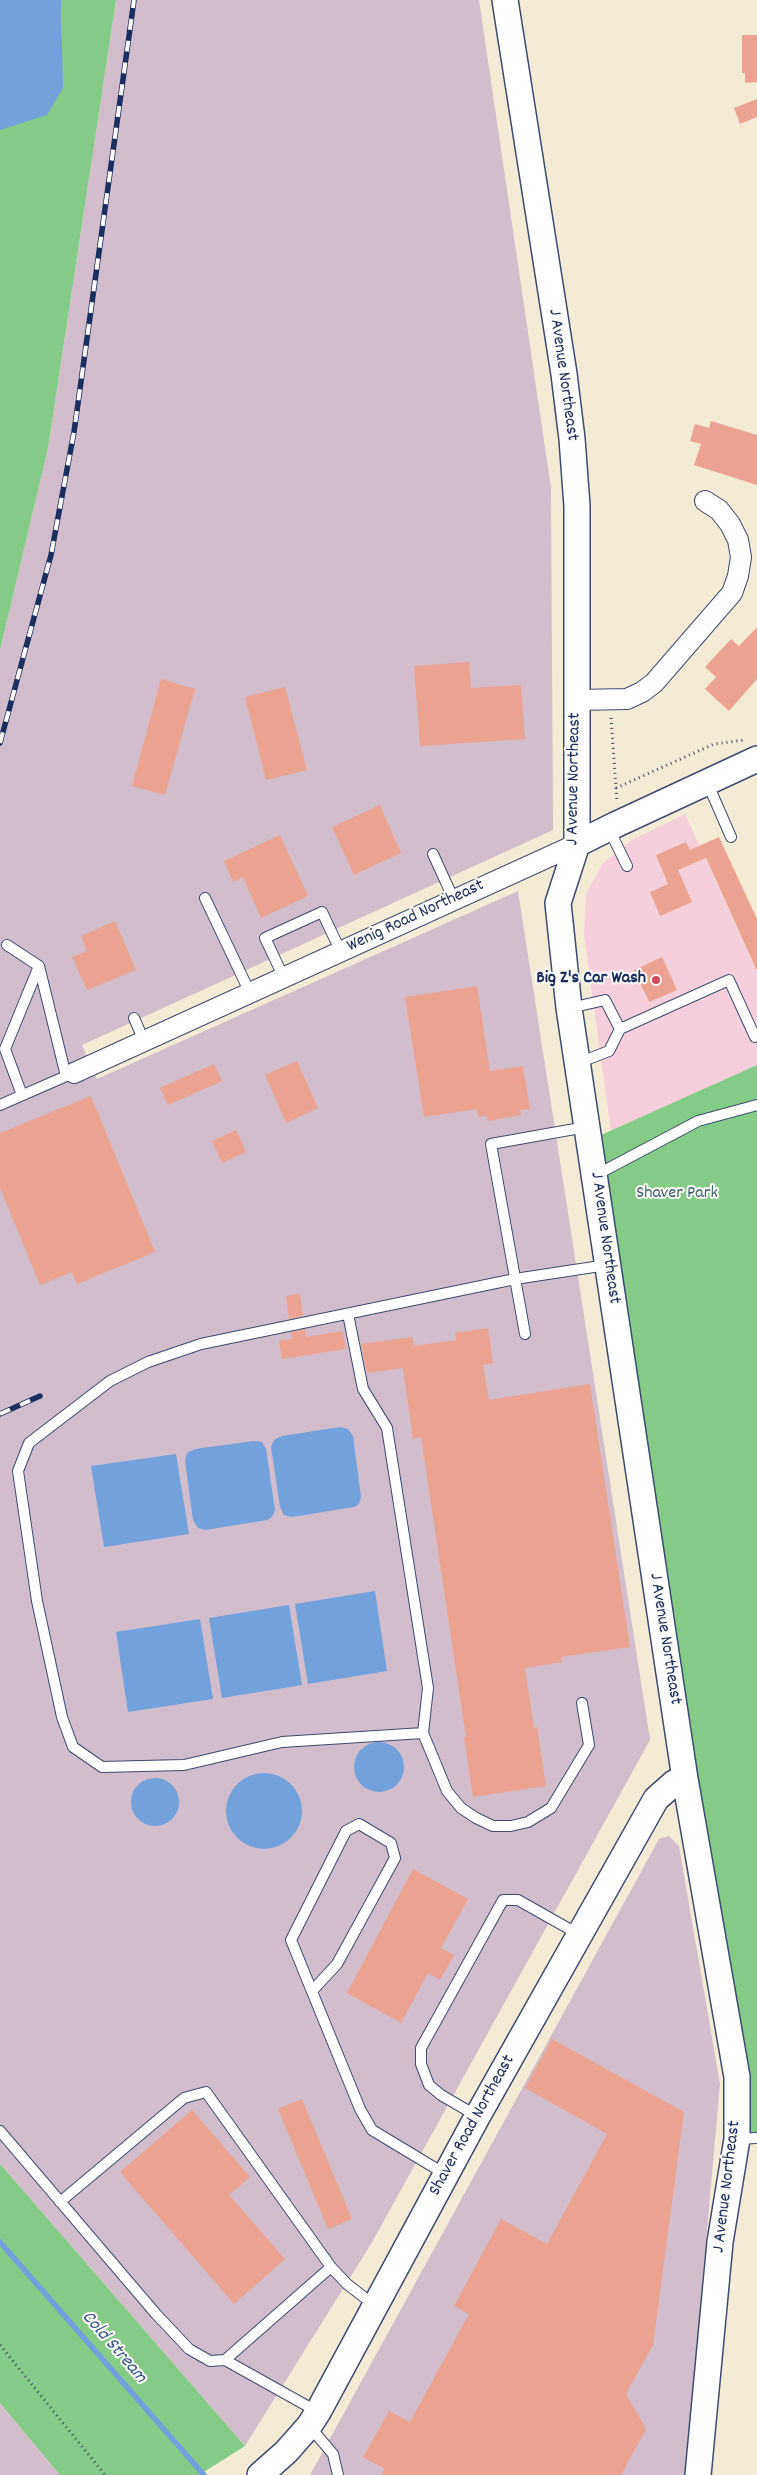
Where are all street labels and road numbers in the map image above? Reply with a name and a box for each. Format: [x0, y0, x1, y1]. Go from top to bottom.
street label: J Avenue Northeast [542, 308, 582, 442]
street label: J Avenue Northeast [563, 712, 587, 846]
street label: Wenig Road Northeast [344, 876, 488, 958]
street label: J Avenue Northeast [584, 1171, 624, 1305]
street label: J Avenue Northeast [643, 1572, 685, 1706]
street label: Shaver Road Northeast [425, 2052, 521, 2200]
street label: J Avenue Northeast [709, 2120, 747, 2254]

